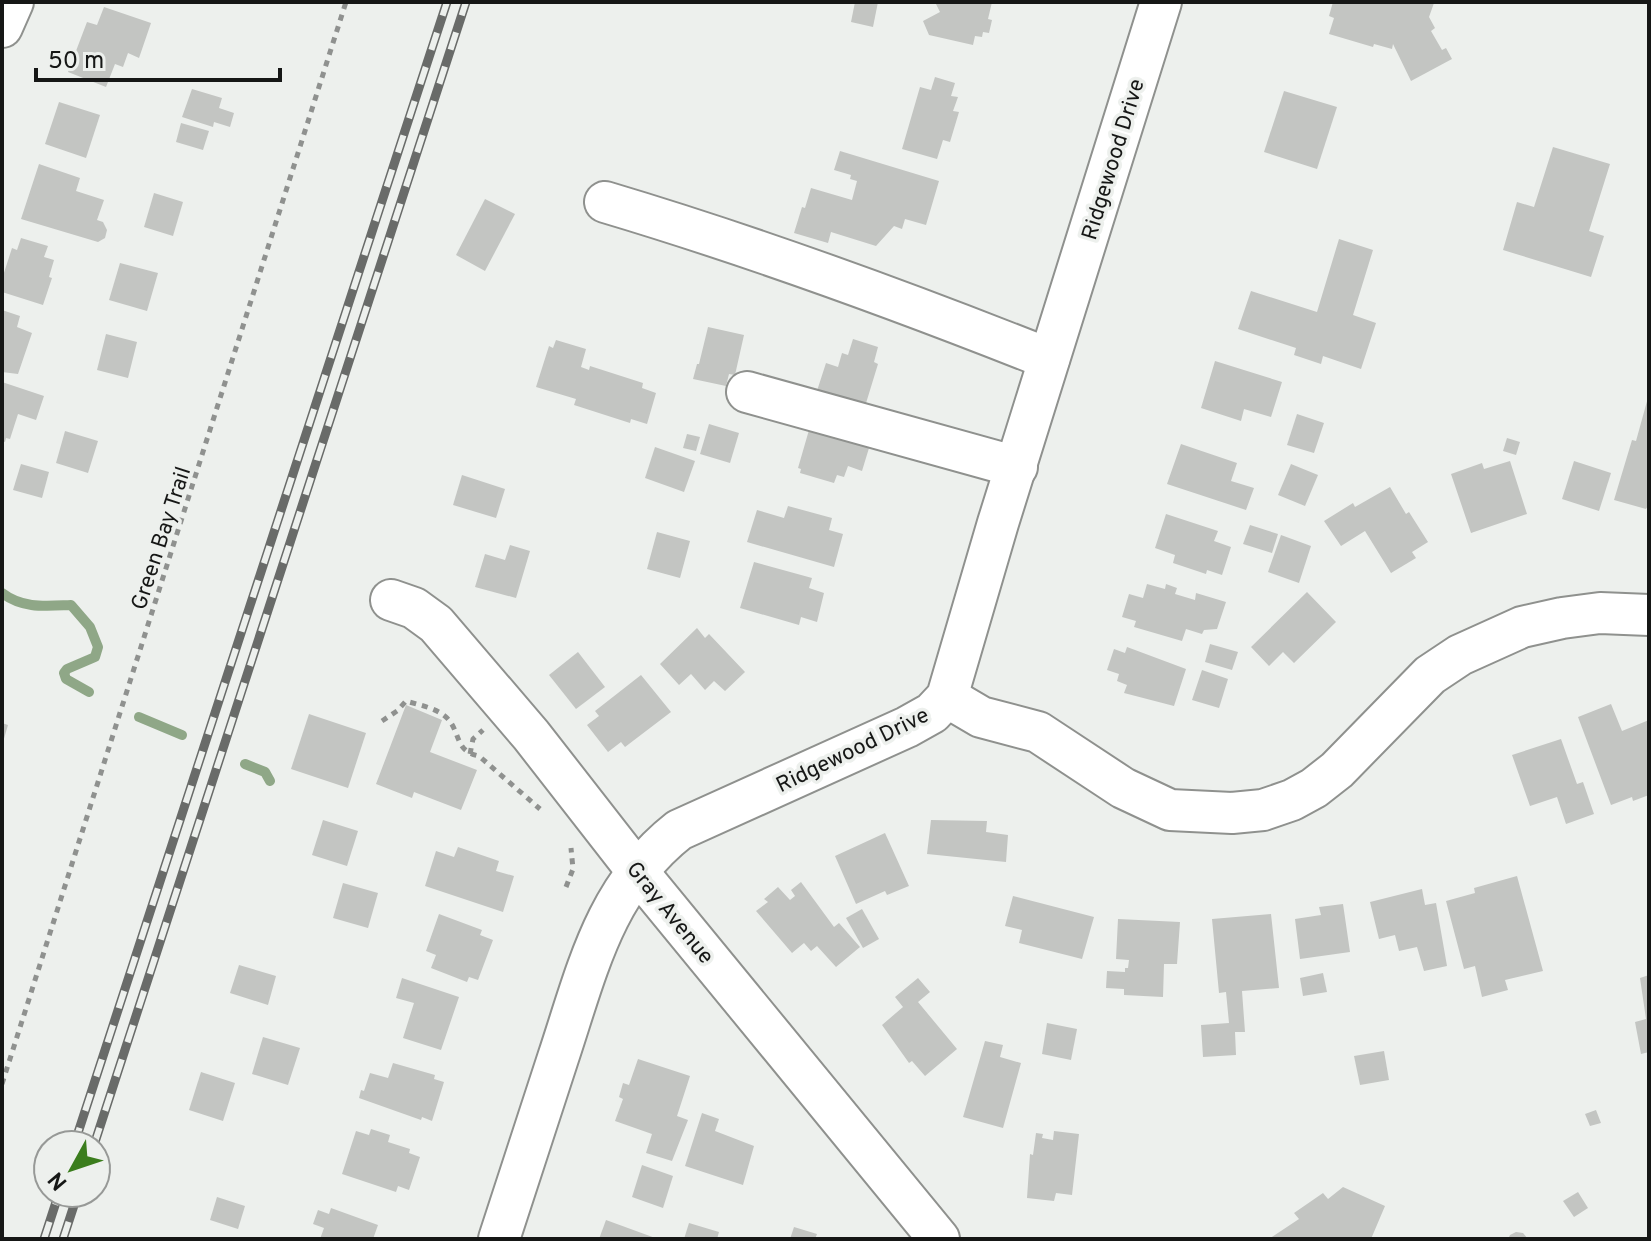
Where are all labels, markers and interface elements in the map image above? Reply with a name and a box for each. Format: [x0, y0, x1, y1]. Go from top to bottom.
scale bar [36, 32, 280, 82]
text: 50 m [48, 47, 104, 77]
street label: Ridgewood Drive [1077, 76, 1152, 243]
street label: Green Bay Trail [127, 464, 198, 614]
street label: Ridgewood Drive [772, 703, 934, 800]
street label: Gray Avenue [619, 857, 719, 970]
north arrow [32, 1129, 112, 1209]
text: N [43, 1166, 74, 1195]

